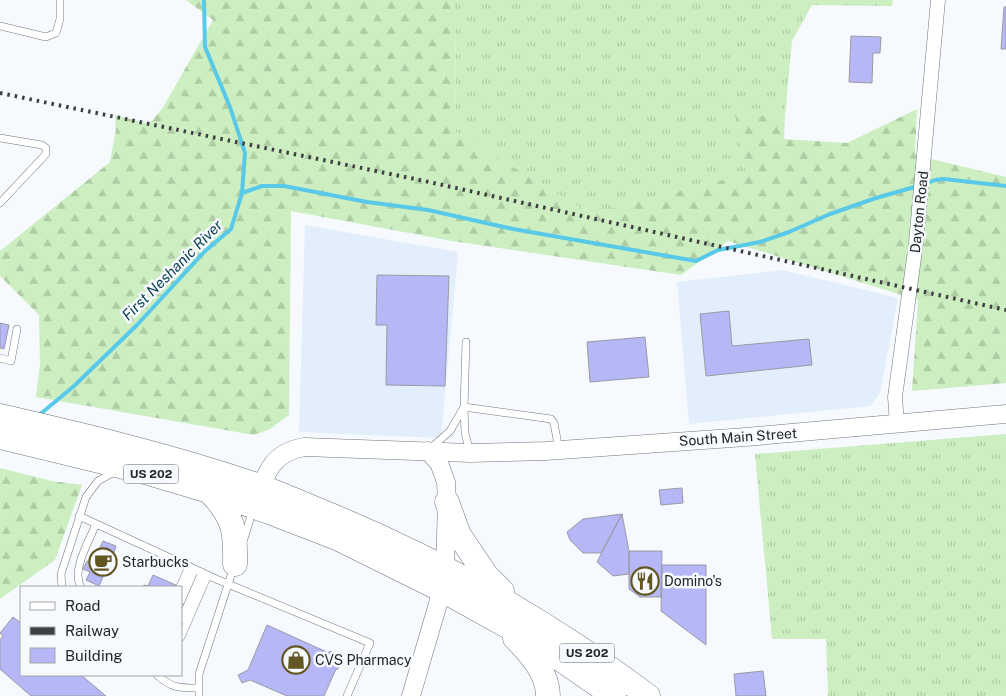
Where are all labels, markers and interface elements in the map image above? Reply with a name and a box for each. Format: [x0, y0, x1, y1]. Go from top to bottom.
street label: Dayton Road [907, 170, 931, 254]
water label: First Neshanic River [118, 216, 226, 324]
street label: South Main Street [678, 425, 798, 449]
road number: US 202 [124, 464, 178, 484]
cafe icon: Starbucks [88, 547, 118, 577]
place label: Starbucks [122, 554, 188, 570]
restaurant icon: Domino's [630, 566, 660, 596]
place label: Domino's [664, 573, 722, 589]
legend [20, 586, 182, 676]
text: Road [65, 597, 101, 614]
text: Railway [65, 622, 119, 639]
road number: US 202 [560, 644, 614, 662]
shop icon: CVS Pharmacy [281, 645, 311, 675]
text: Building [65, 647, 123, 664]
place label: CVS Pharmacy [315, 652, 412, 668]

